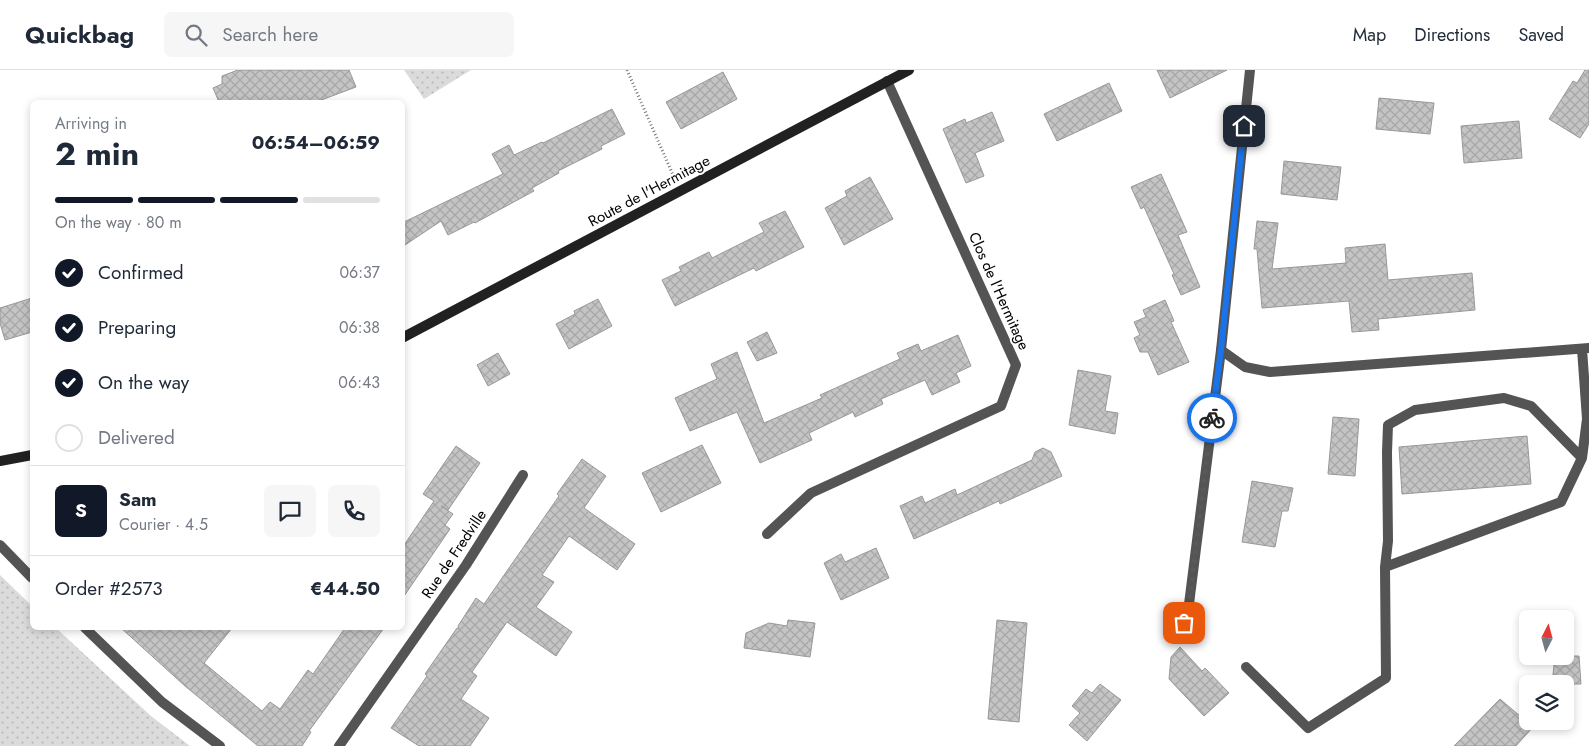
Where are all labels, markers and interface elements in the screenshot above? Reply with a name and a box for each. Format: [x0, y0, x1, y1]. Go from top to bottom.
search box [164, 12, 514, 57]
text: Quickbag [25, 17, 134, 52]
icon: search [182, 21, 210, 49]
text: Search here [222, 21, 318, 48]
text: Map [1353, 22, 1386, 48]
text: Directions [1414, 22, 1490, 48]
text: Saved [1518, 22, 1564, 48]
pin [1223, 105, 1265, 147]
text: Arriving in [55, 112, 127, 135]
icon: home [1230, 112, 1258, 140]
text: 06:54–06:59 [252, 129, 380, 156]
text: 2 min [55, 131, 139, 177]
street label: Route de l'Hermitage [584, 149, 714, 232]
text: On the way · 80 m [55, 211, 182, 234]
street label: Clos de l'Hermitage [963, 228, 1035, 354]
icon: check [55, 259, 83, 287]
text: Confirmed [98, 259, 184, 286]
text: 06:37 [339, 261, 380, 284]
icon: check [55, 314, 83, 342]
text: Preparing [98, 314, 176, 341]
text: 06:38 [339, 316, 380, 339]
icon: check [55, 369, 83, 397]
text: On the way [98, 369, 189, 396]
text: 06:43 [338, 371, 380, 394]
courier [1187, 393, 1237, 443]
icon: bike [1198, 404, 1226, 432]
text: Delivered [98, 424, 175, 451]
button: chat [264, 485, 316, 537]
button: phone [328, 485, 380, 537]
text: Sam [119, 486, 157, 513]
text: S [75, 497, 87, 524]
street label: Rue de Fredville [416, 505, 492, 603]
text: Courier · 4.5 [119, 513, 208, 536]
text: Order #2573 [55, 575, 163, 602]
text: €44.50 [310, 575, 380, 602]
pin [1163, 602, 1205, 644]
icon: bag [1170, 609, 1198, 637]
north arrow [1519, 610, 1574, 665]
map controls [1519, 610, 1574, 730]
button: layers [1519, 675, 1574, 730]

